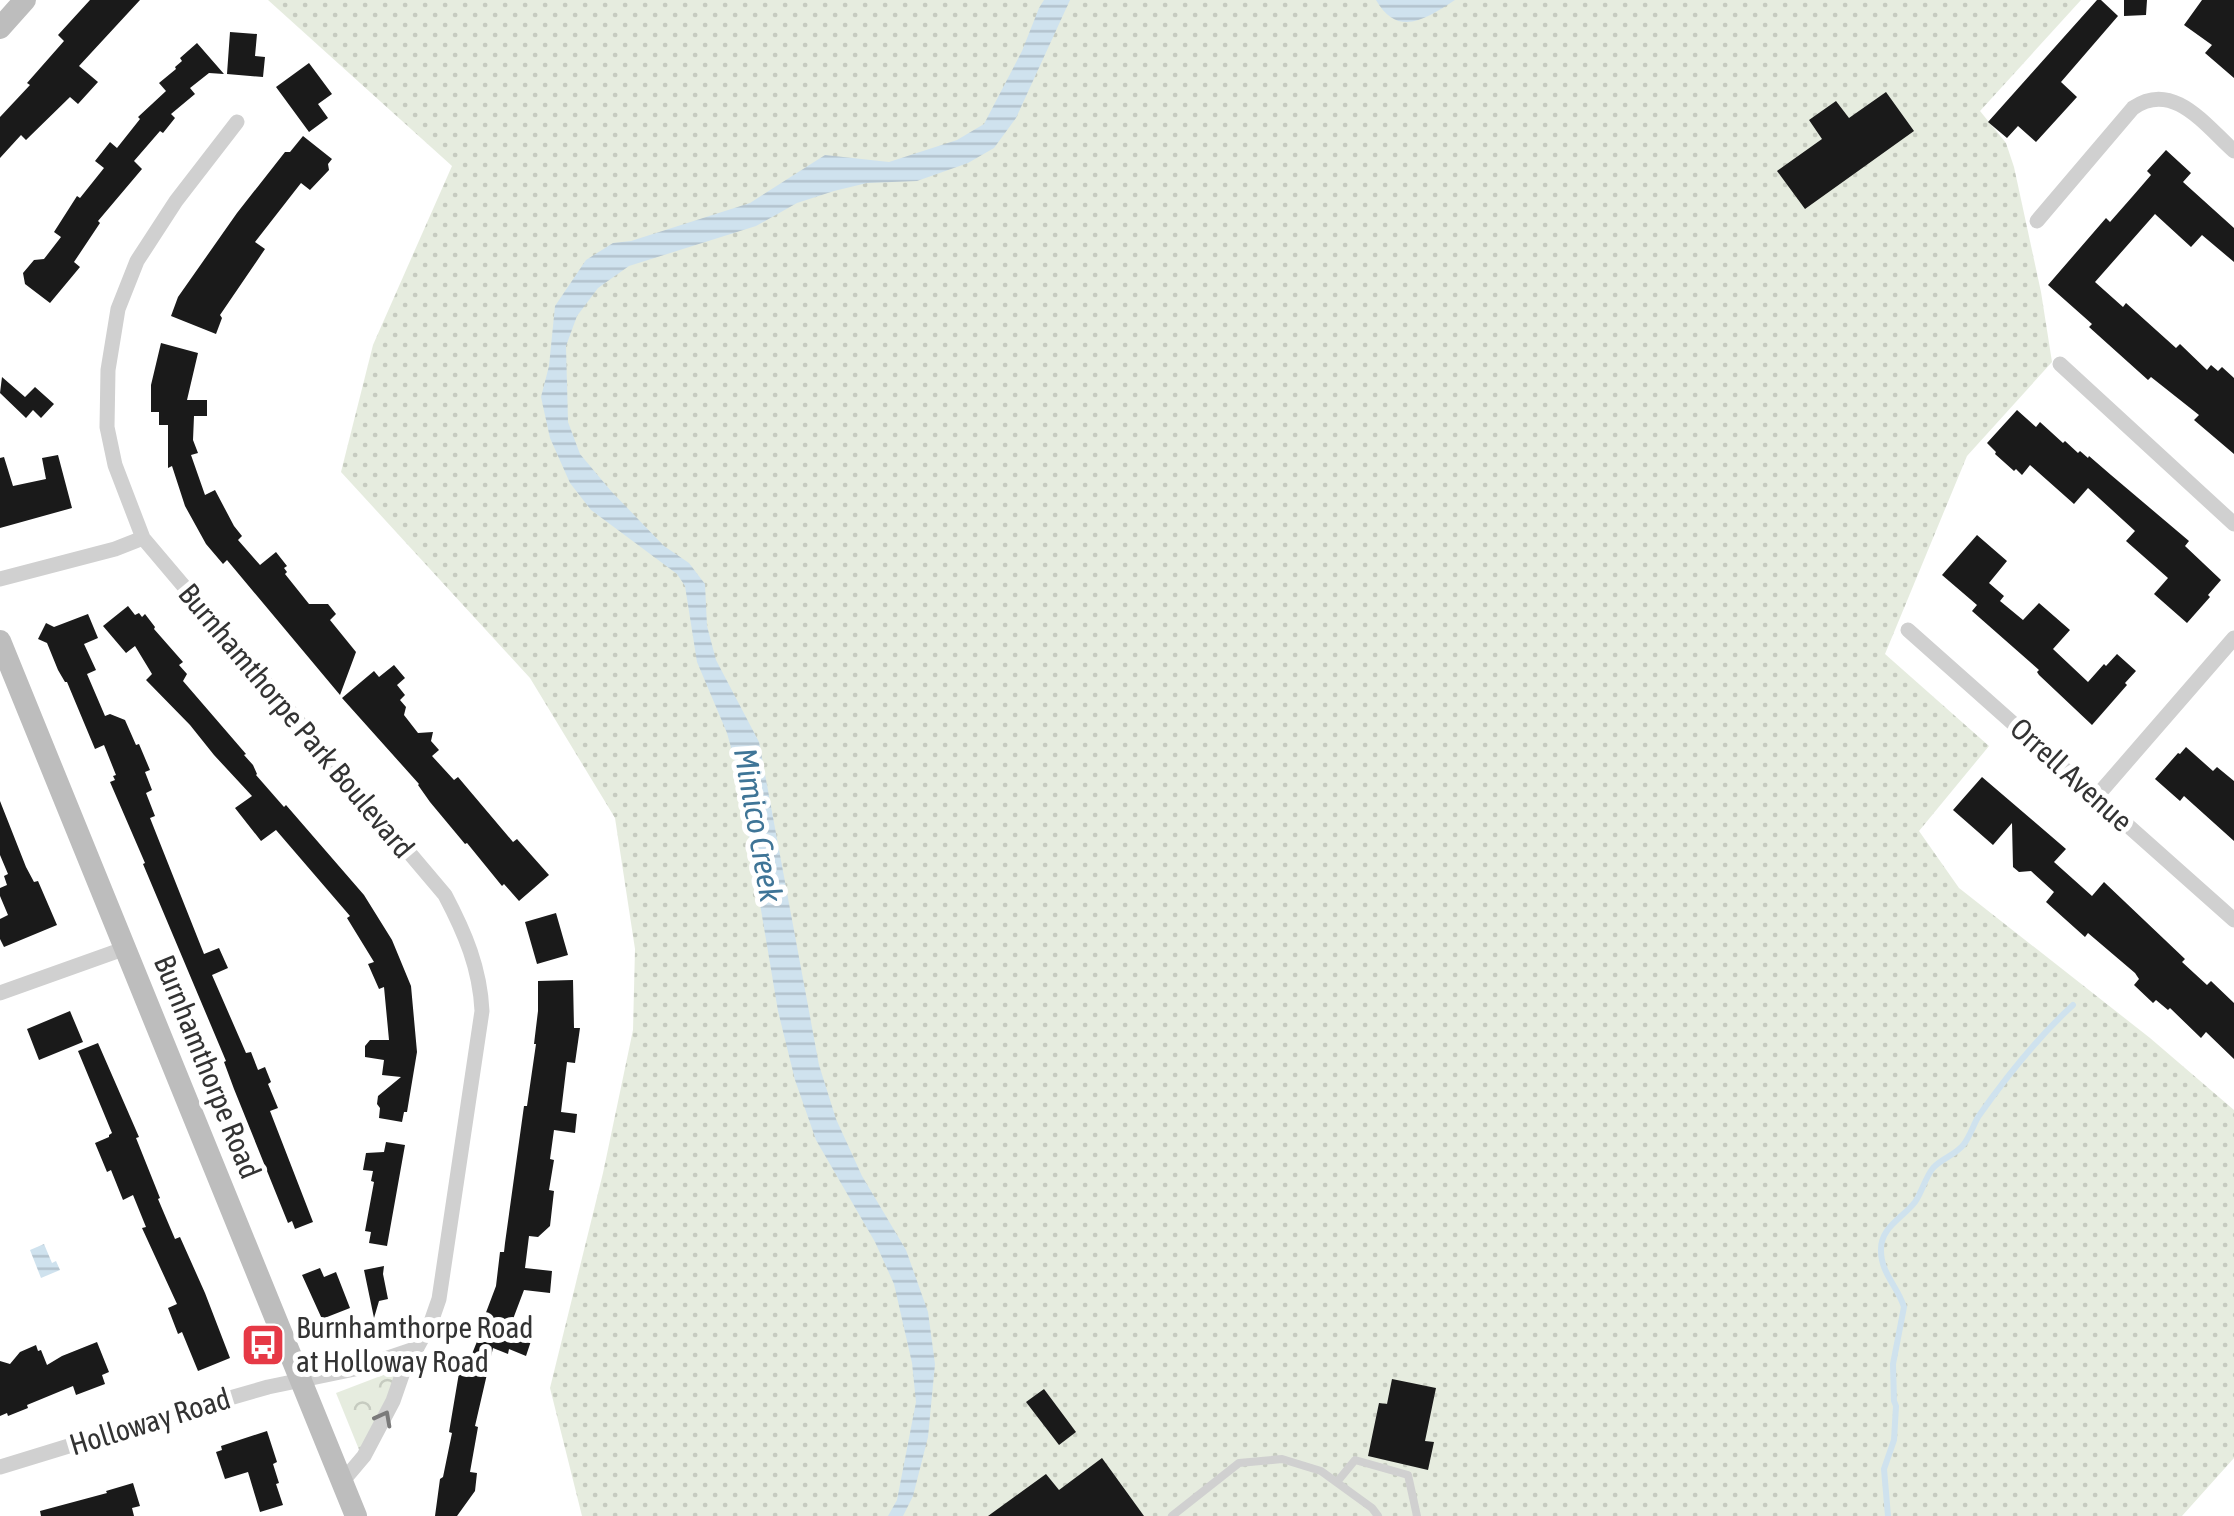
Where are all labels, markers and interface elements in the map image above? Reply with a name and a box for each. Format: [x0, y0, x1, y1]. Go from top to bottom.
street label: Burnhamthorpe Park Boulevard [172, 576, 421, 864]
street label: Orrell Avenue [2004, 711, 2139, 838]
water label: Mimico Creek [727, 745, 790, 906]
street label: Burnhamthorpe Road [148, 950, 268, 1183]
place label: Burnhamthorpe Road at Holloway Road [296, 1310, 534, 1378]
bus stop icon: Burnhamthorpe Road at Holloway Road [240, 1322, 286, 1368]
street label: Holloway Road [65, 1380, 234, 1462]
one-way arrow [372, 1410, 391, 1428]

